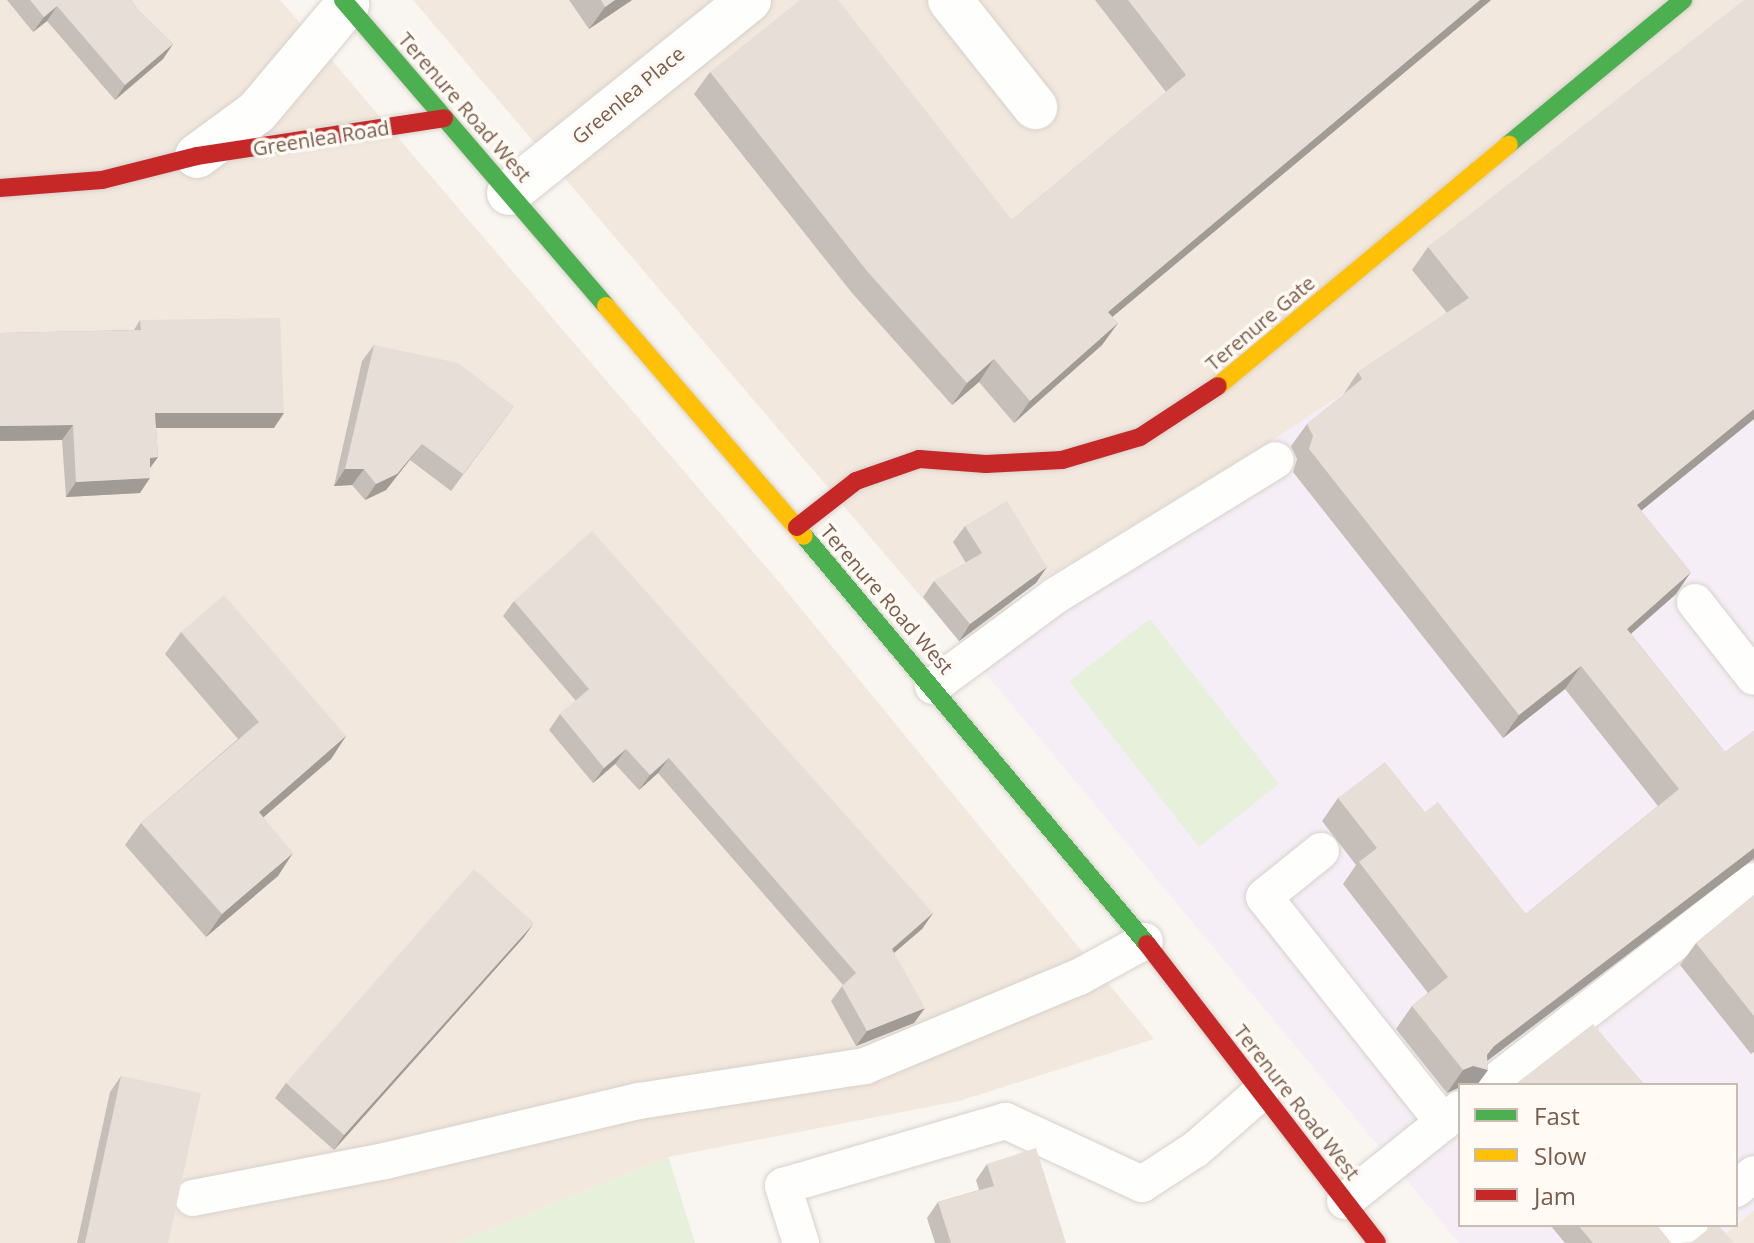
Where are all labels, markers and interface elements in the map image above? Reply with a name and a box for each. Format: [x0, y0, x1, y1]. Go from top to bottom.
street label: Terenure Road West [394, 27, 536, 187]
street label: Greenlea Place [567, 41, 689, 149]
street label: Greenlea Road [251, 115, 391, 161]
street label: Terenure Gate [1201, 270, 1319, 376]
street label: Terenure Road West [816, 519, 958, 679]
street label: Terenure Road West [1229, 1020, 1365, 1184]
legend [1458, 1083, 1738, 1227]
text: Fast [1534, 1099, 1580, 1132]
text: Slow [1534, 1139, 1586, 1172]
text: Jam [1534, 1179, 1576, 1212]

